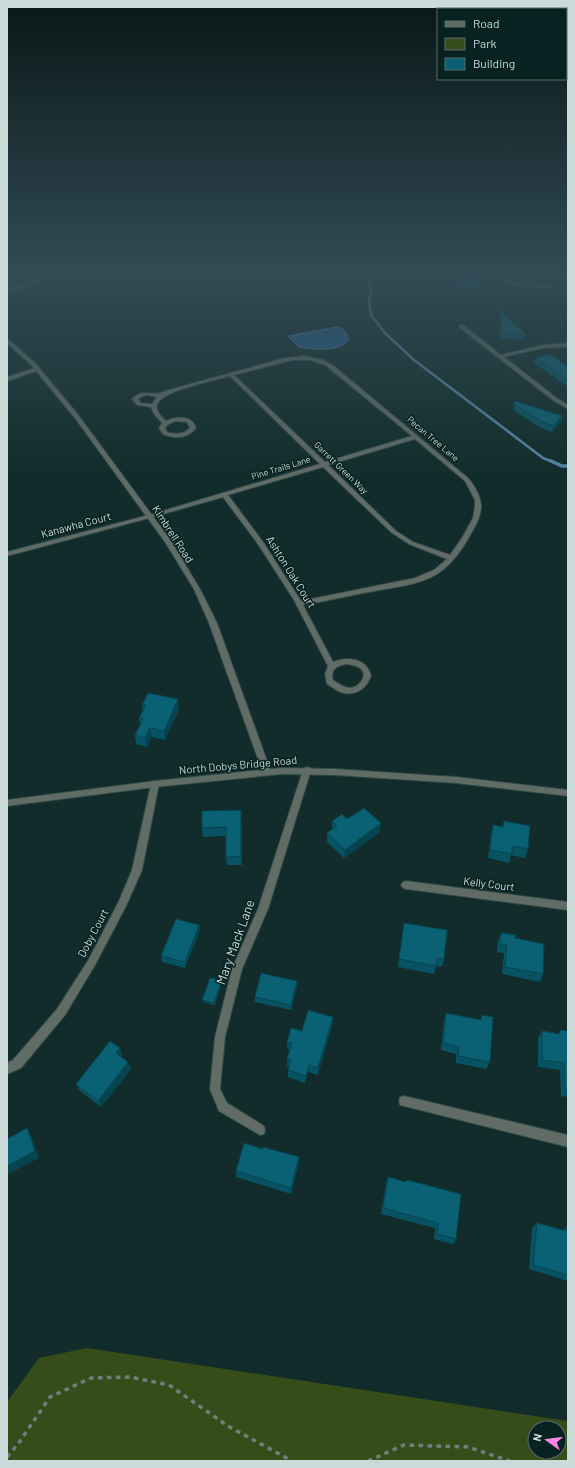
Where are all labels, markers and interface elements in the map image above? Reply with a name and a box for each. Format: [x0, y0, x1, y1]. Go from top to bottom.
legend [437, 8, 567, 80]
text: Road [473, 16, 500, 30]
text: Park [473, 36, 497, 50]
text: Building [473, 56, 515, 70]
street label: Pecan Tree Lane [405, 414, 462, 464]
street label: Garrett Green Way [312, 439, 371, 496]
street label: Pine Trails Lane [250, 453, 312, 482]
street label: Kimbrell Road [150, 503, 197, 565]
street label: Kanawha Court [39, 509, 112, 540]
street label: Ashton Oak Court [264, 533, 319, 610]
street label: North Dobys Bridge Road [178, 753, 298, 776]
street label: Kelly Court [463, 874, 515, 893]
street label: Mary Mack Lane [212, 897, 258, 987]
street label: Doby Court [74, 906, 111, 959]
north arrow [527, 1420, 567, 1460]
text: N [530, 1432, 544, 1443]

